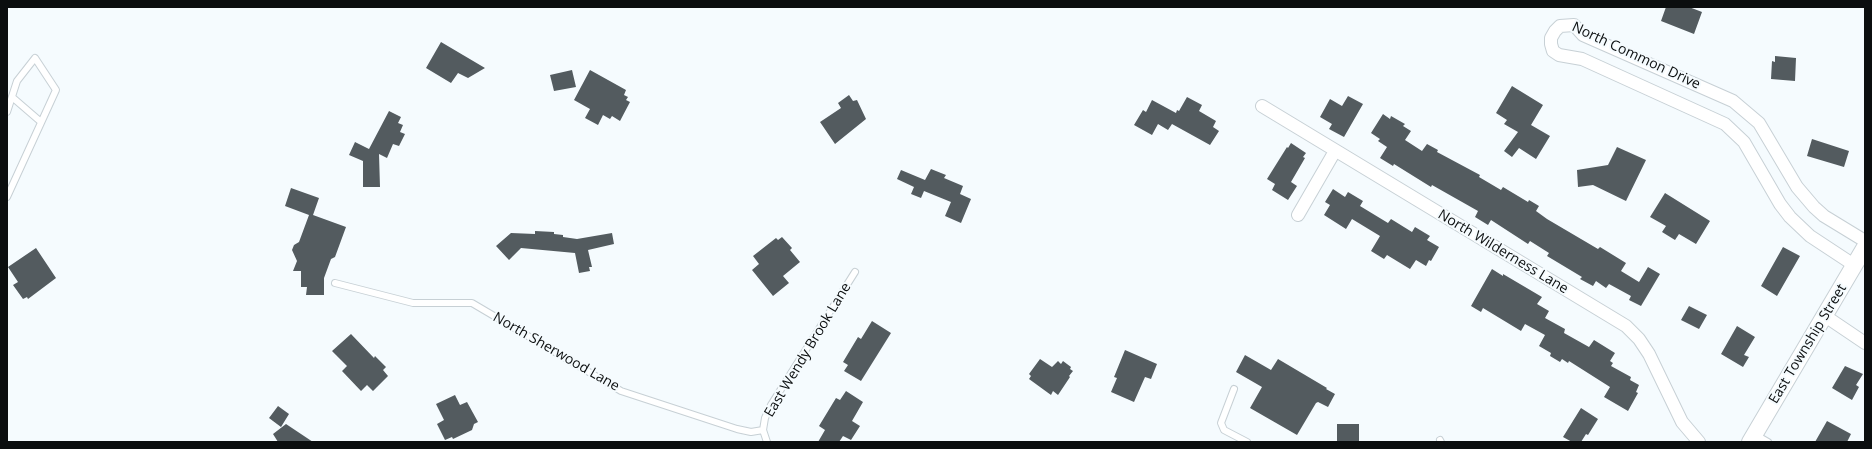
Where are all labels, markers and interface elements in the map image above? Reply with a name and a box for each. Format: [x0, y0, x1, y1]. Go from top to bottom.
street label: North Common Drive [1569, 19, 1703, 93]
street label: North Wilderness Lane [1435, 206, 1571, 298]
street label: East Wendy Brook Lane [761, 280, 855, 420]
street label: East Township Street [1766, 281, 1850, 407]
street label: North Sherwood Lane [490, 309, 622, 395]

